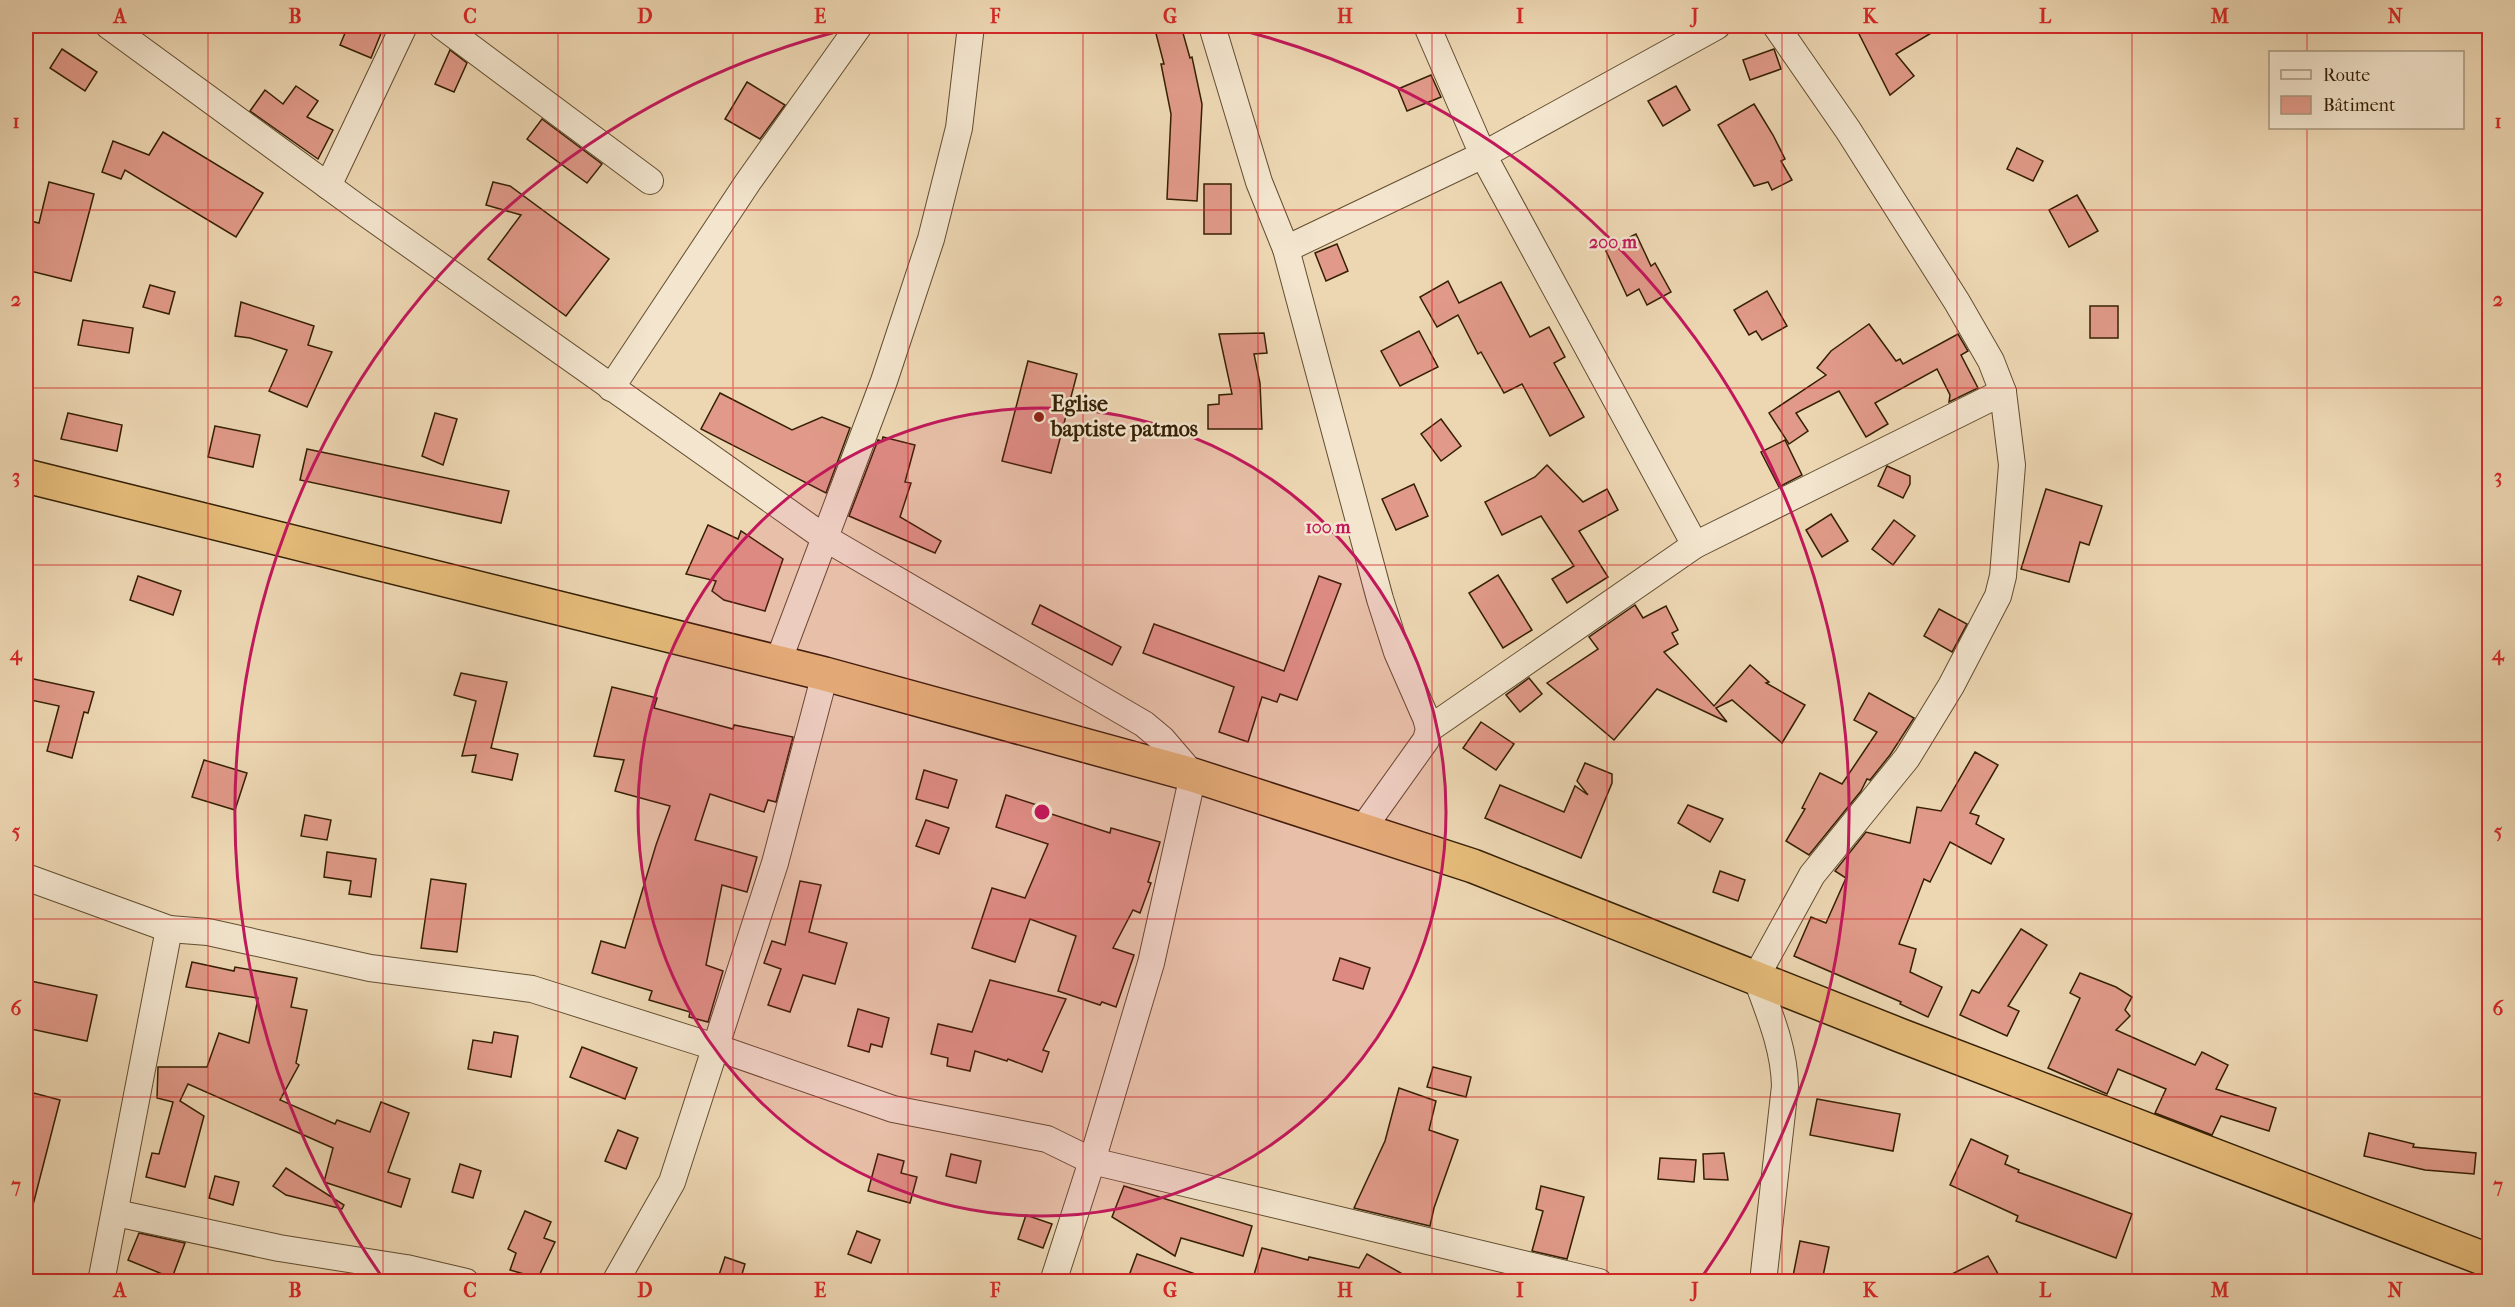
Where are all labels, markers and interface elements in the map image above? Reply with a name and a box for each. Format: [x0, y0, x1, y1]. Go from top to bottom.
text: A [112, 5, 128, 28]
text: B [288, 5, 302, 28]
text: C [463, 5, 477, 28]
text: D [637, 5, 653, 28]
text: E [814, 5, 826, 28]
text: F [989, 5, 1001, 28]
text: G [1163, 5, 1177, 28]
text: H [1337, 5, 1353, 28]
text: I [1516, 5, 1524, 28]
text: J [1689, 5, 1699, 28]
text: K [1863, 5, 1879, 28]
text: L [2039, 5, 2052, 28]
text: M [2210, 5, 2230, 28]
text: N [2387, 5, 2403, 28]
legend [2269, 51, 2464, 129]
text: Route [2323, 65, 2370, 86]
text: Bâtiment [2323, 95, 2396, 116]
text: 1 [12, 110, 20, 133]
text: 1 [2494, 110, 2502, 133]
text: 200 m [1589, 232, 1638, 253]
text: 2 [11, 288, 21, 311]
text: 2 [2493, 288, 2503, 311]
place label: Eglise baptiste patmos [1050, 391, 1198, 442]
marker: Eglise baptiste patmos [1032, 410, 1046, 424]
text: 3 [12, 465, 20, 488]
text: 3 [2494, 465, 2502, 488]
text: 100 m [1305, 517, 1352, 538]
text: 4 [9, 642, 23, 666]
text: 4 [2491, 642, 2505, 666]
centre of rings [1032, 802, 1052, 822]
text: 5 [12, 820, 21, 843]
text: 5 [2494, 820, 2503, 843]
text: 6 [11, 997, 23, 1020]
text: 6 [2493, 997, 2505, 1020]
text: 7 [10, 1174, 21, 1197]
text: 7 [2492, 1174, 2503, 1197]
text: A [112, 1279, 128, 1302]
text: B [288, 1279, 302, 1302]
text: C [463, 1279, 477, 1302]
text: D [637, 1279, 653, 1302]
text: E [814, 1279, 826, 1302]
text: F [989, 1279, 1001, 1302]
text: G [1163, 1279, 1177, 1302]
text: H [1337, 1279, 1353, 1302]
text: I [1516, 1279, 1524, 1302]
text: J [1689, 1279, 1699, 1302]
text: K [1863, 1279, 1879, 1302]
text: L [2039, 1279, 2052, 1302]
text: M [2210, 1279, 2230, 1302]
text: N [2387, 1279, 2403, 1302]

